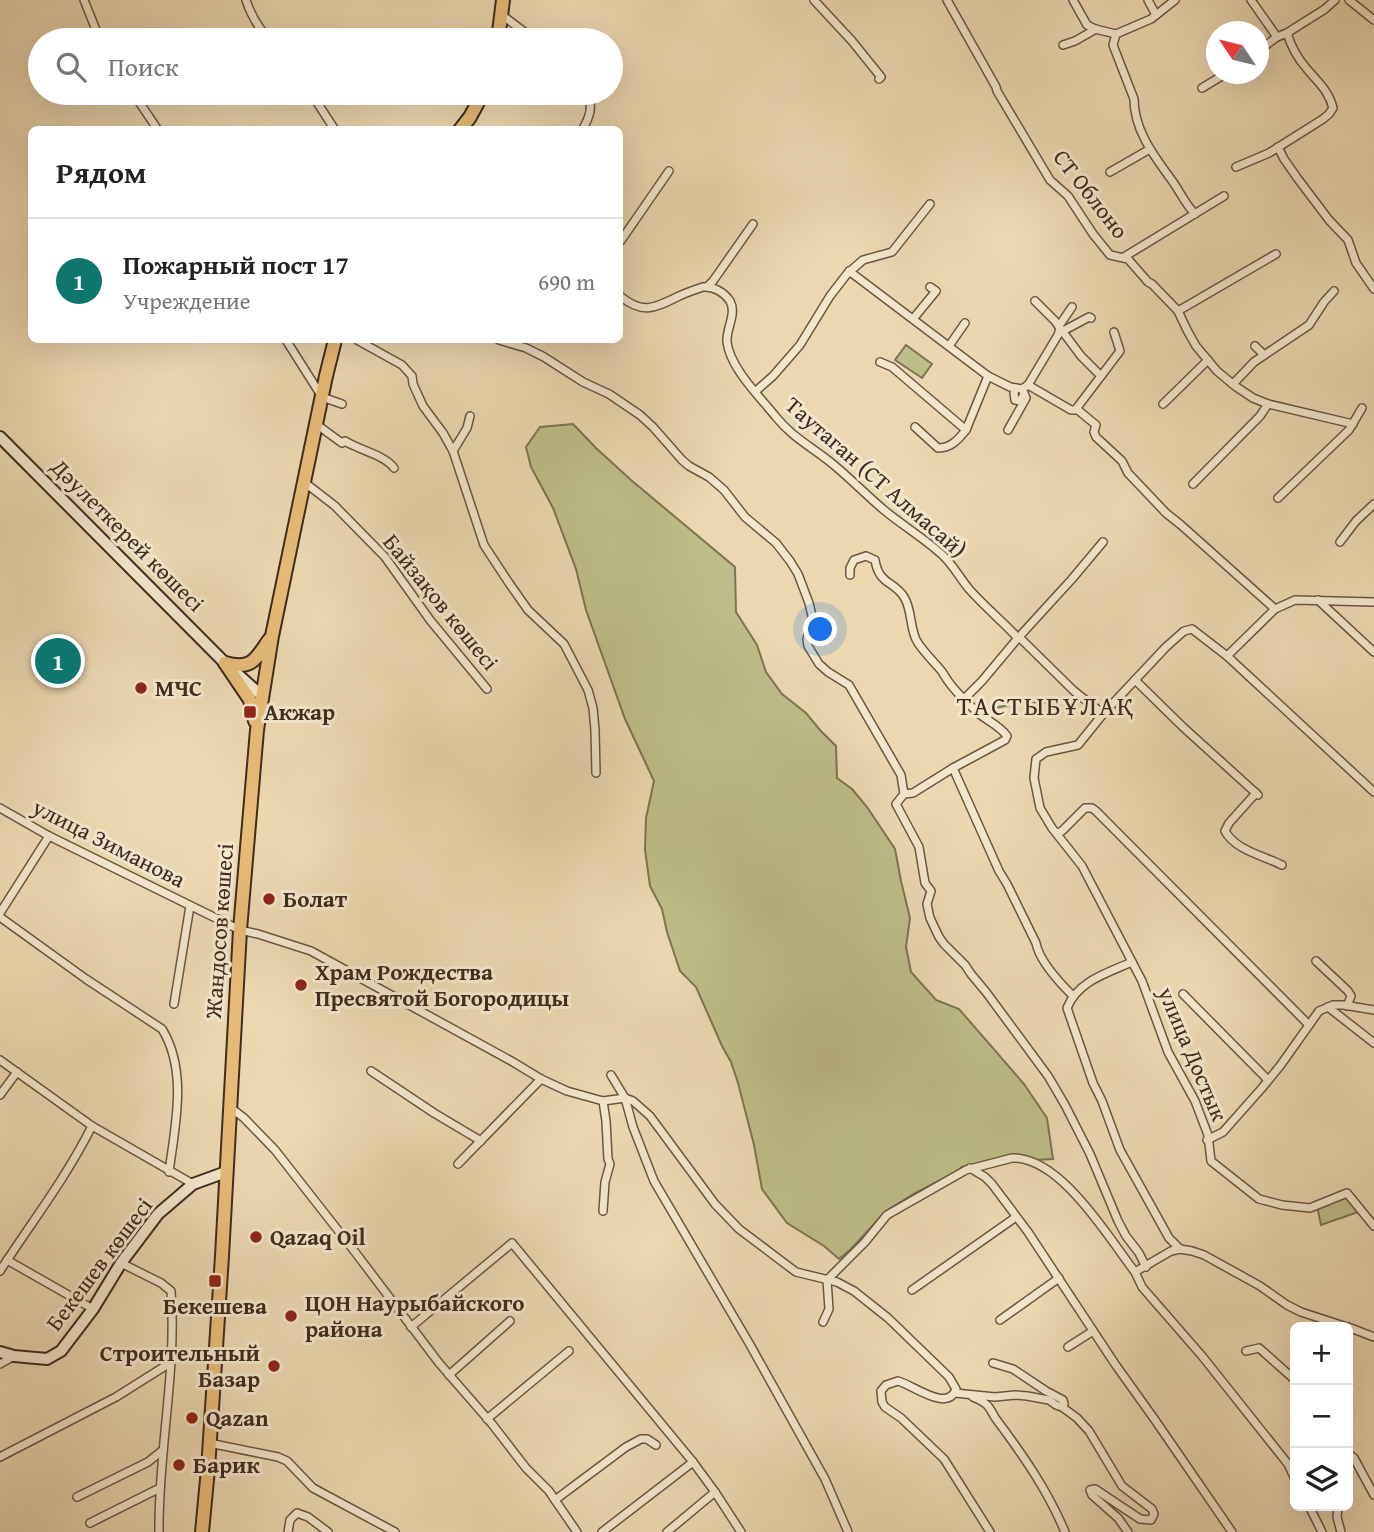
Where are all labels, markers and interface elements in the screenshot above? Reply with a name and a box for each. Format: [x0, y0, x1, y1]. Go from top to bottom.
north arrow [1206, 21, 1269, 84]
search box [28, 28, 623, 105]
text: Поиск [108, 47, 179, 86]
icon: search [52, 48, 90, 86]
street label: СТ Облоно [1046, 142, 1137, 245]
text: Рядом [56, 150, 147, 194]
text: Пожарный пост 17 [123, 245, 349, 284]
text: 1 [73, 265, 85, 298]
text: 690 m [538, 265, 595, 298]
text: Учреждение [123, 284, 250, 317]
street label: Таутаган (СТ Алмасай) [778, 388, 974, 565]
street label: Дәулеткерей көшесі [43, 450, 213, 619]
street label: Байзақов көшесі [376, 526, 507, 677]
your location [803, 612, 837, 646]
pin: 1 [35, 635, 81, 687]
place label: МЧС [155, 671, 202, 704]
marker: МЧС [133, 680, 149, 696]
district label: ТАСТЫБҰЛАҚ [957, 686, 1135, 725]
place label: Акжар [264, 695, 335, 728]
marker: Акжар [242, 704, 258, 720]
street label: улица Зиманова [26, 789, 191, 895]
street label: Жандосов көшесі [196, 842, 241, 1021]
place label: Болат [283, 882, 348, 915]
marker: Болат [261, 891, 277, 907]
place label: Храм Рождества Пресвятой Богородицы [315, 955, 569, 1014]
marker: Храм Рождества Пресвятой Богородицы [293, 977, 309, 993]
street label: улица Достык [1150, 981, 1237, 1126]
street label: Бекешев көшесі [37, 1190, 160, 1337]
place label: Qazaq Oil [270, 1220, 366, 1253]
marker: Qazaq Oil [248, 1229, 264, 1245]
marker: Бекешева [207, 1273, 223, 1289]
place label: ЦОН Наурыбайского района [305, 1286, 524, 1345]
place label: Бекешева [163, 1289, 267, 1322]
marker: ЦОН Наурыбайского района [283, 1308, 299, 1324]
map controls [1290, 1322, 1353, 1511]
button: + [1290, 1322, 1353, 1385]
place label: Строительный Базар [100, 1336, 260, 1395]
marker: Строительный Базар [266, 1358, 282, 1374]
button: − [1290, 1385, 1353, 1448]
place label: Qazan [206, 1401, 269, 1434]
marker: Qazan [184, 1410, 200, 1426]
place label: Барик [193, 1448, 261, 1481]
button: layers [1290, 1448, 1353, 1511]
marker: Барик [171, 1457, 187, 1473]

